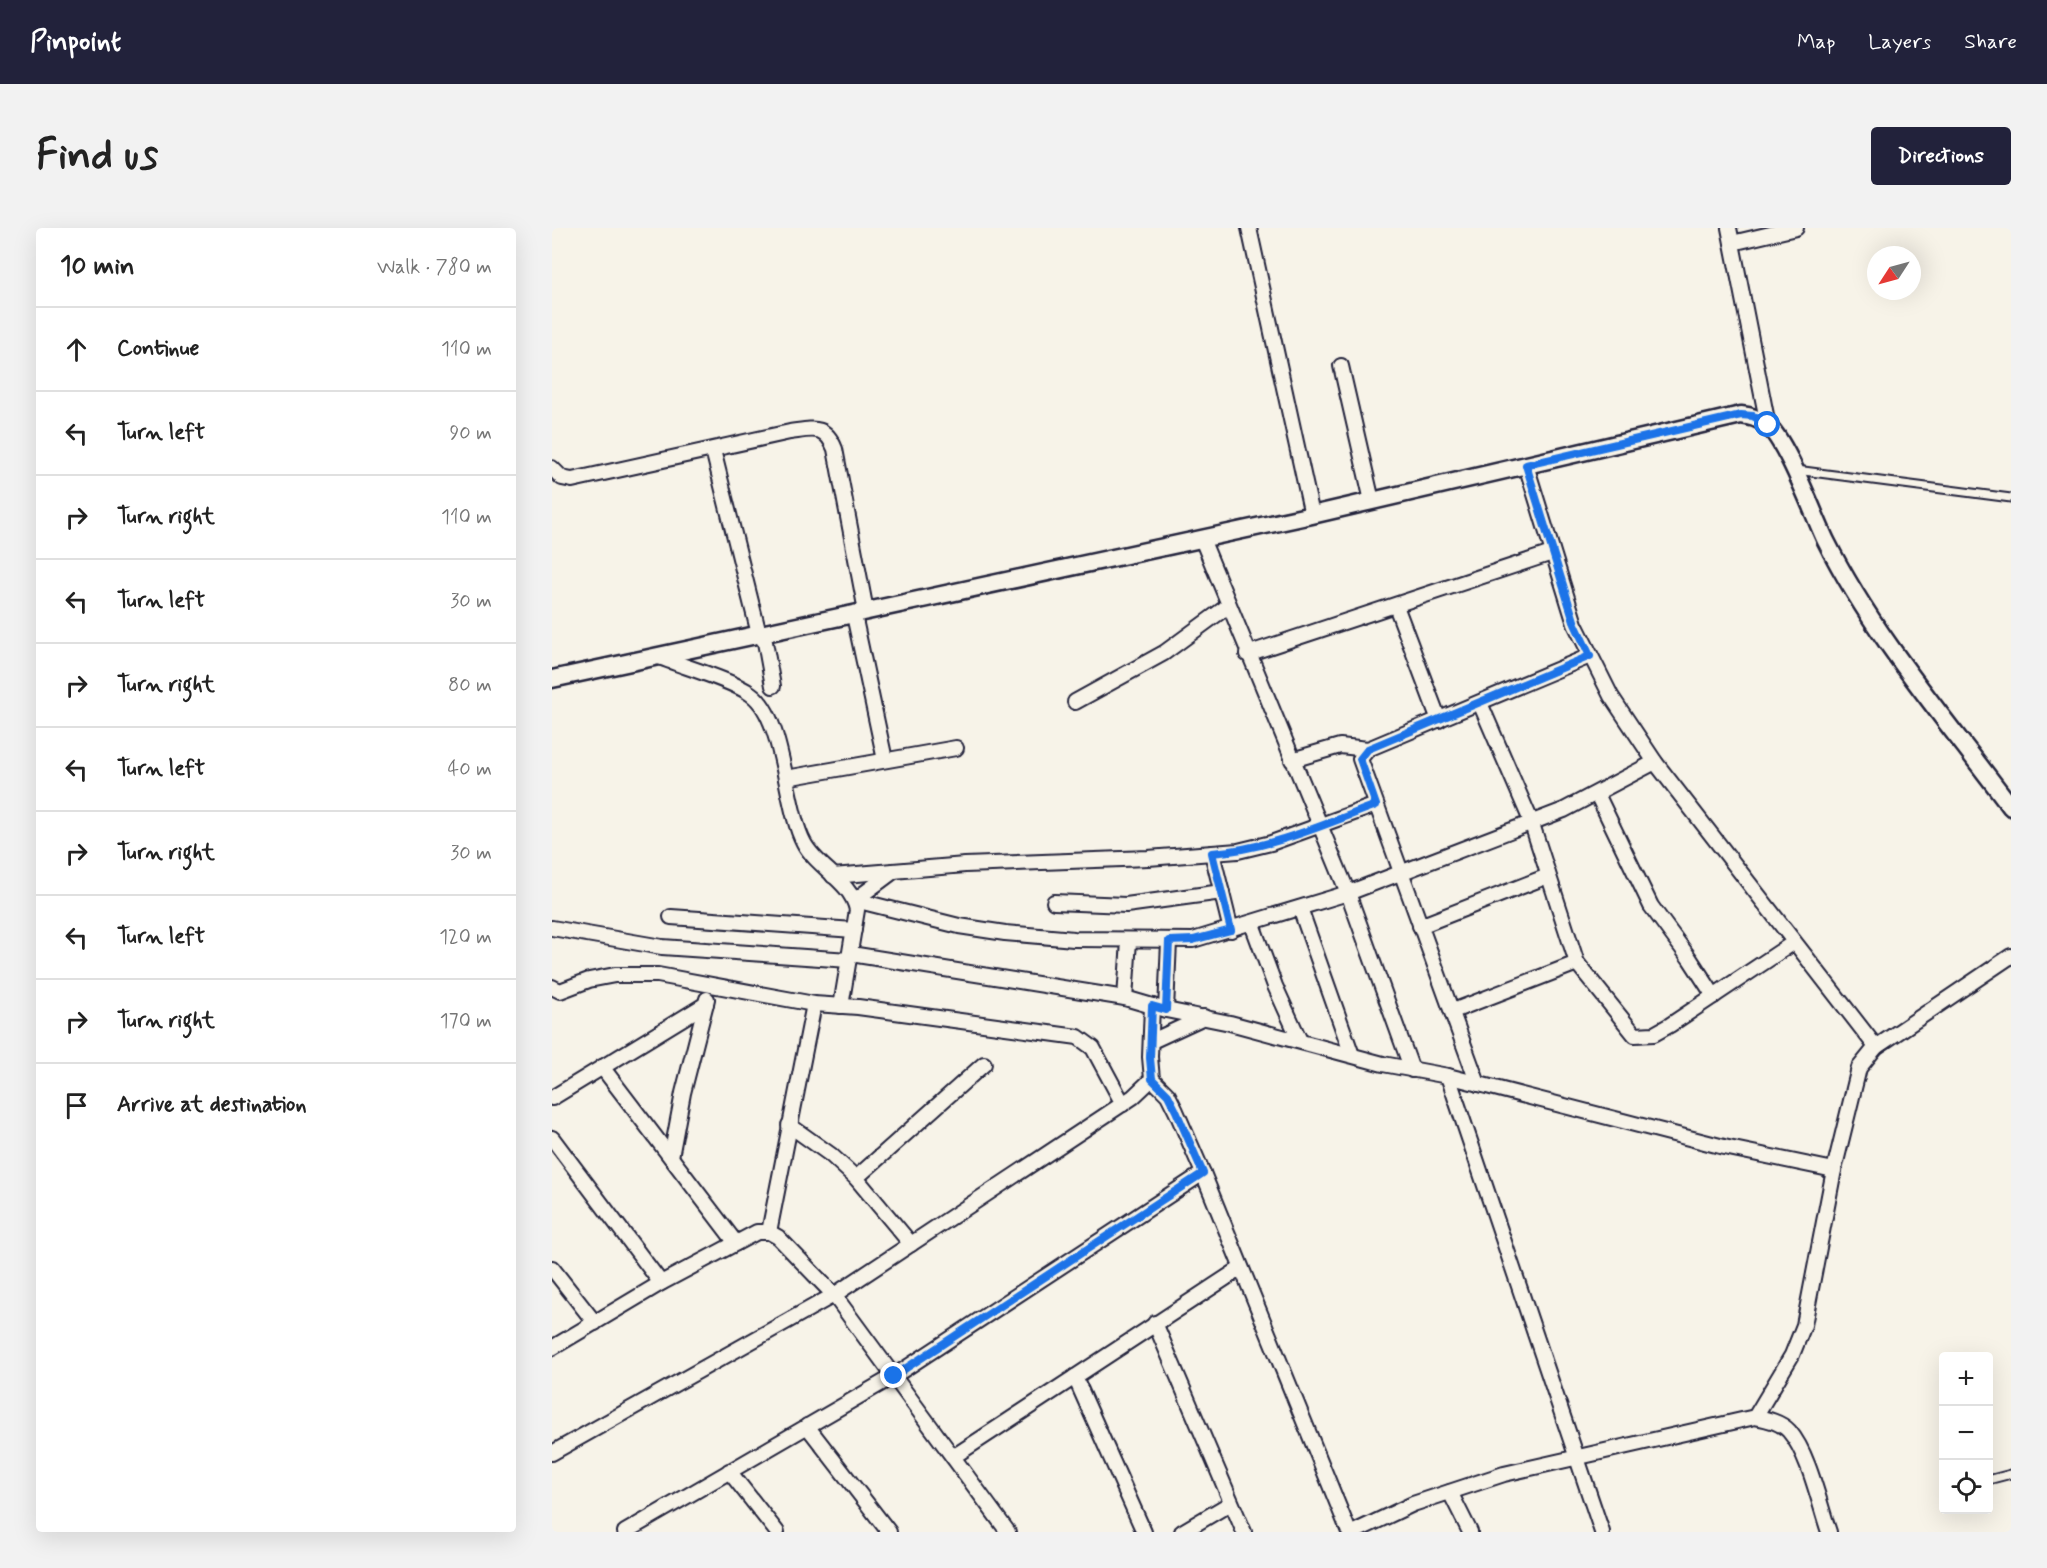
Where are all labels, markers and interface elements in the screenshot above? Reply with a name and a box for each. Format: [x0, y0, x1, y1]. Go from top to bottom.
text: Pinpoint [30, 24, 121, 61]
text: Map [1797, 28, 1835, 56]
text: Layers [1868, 28, 1931, 56]
text: Share [1964, 28, 2017, 56]
button: Directions [1871, 127, 2011, 185]
text: Find us [36, 129, 158, 184]
north arrow [1867, 246, 1921, 300]
text: 10 min [60, 250, 135, 284]
text: Walk · 780 m [377, 254, 492, 281]
icon: ahead [60, 333, 93, 366]
text: Continue [117, 335, 199, 363]
text: 110 m [441, 336, 492, 363]
route start [1754, 411, 1780, 437]
icon: left [60, 417, 93, 450]
text: Turn left [117, 419, 205, 447]
text: 90 m [449, 420, 492, 447]
icon: right [60, 501, 93, 534]
text: Turn right [117, 503, 215, 531]
text: 110 m [441, 504, 492, 531]
icon: left [60, 585, 93, 618]
text: Turn left [117, 587, 205, 615]
text: 30 m [450, 588, 492, 615]
icon: right [60, 669, 93, 702]
text: Turn right [117, 671, 215, 699]
text: 80 m [448, 672, 492, 699]
icon: left [60, 753, 93, 786]
text: Turn left [117, 755, 205, 783]
text: 40 m [448, 756, 492, 783]
icon: right [60, 837, 93, 870]
text: Turn right [117, 839, 215, 867]
text: 30 m [450, 840, 492, 867]
icon: left [60, 921, 93, 954]
text: Turn left [117, 923, 205, 951]
text: 120 m [439, 924, 492, 951]
icon: right [60, 1005, 93, 1038]
text: Turn right [117, 1007, 215, 1035]
text: 170 m [440, 1008, 492, 1035]
icon: arrive [60, 1089, 93, 1122]
text: Arrive at destination [117, 1091, 307, 1119]
map controls [1939, 1352, 1993, 1514]
button: + [1939, 1352, 1993, 1406]
route end [880, 1362, 906, 1388]
button: − [1939, 1406, 1993, 1460]
button: locate [1939, 1460, 1993, 1514]

